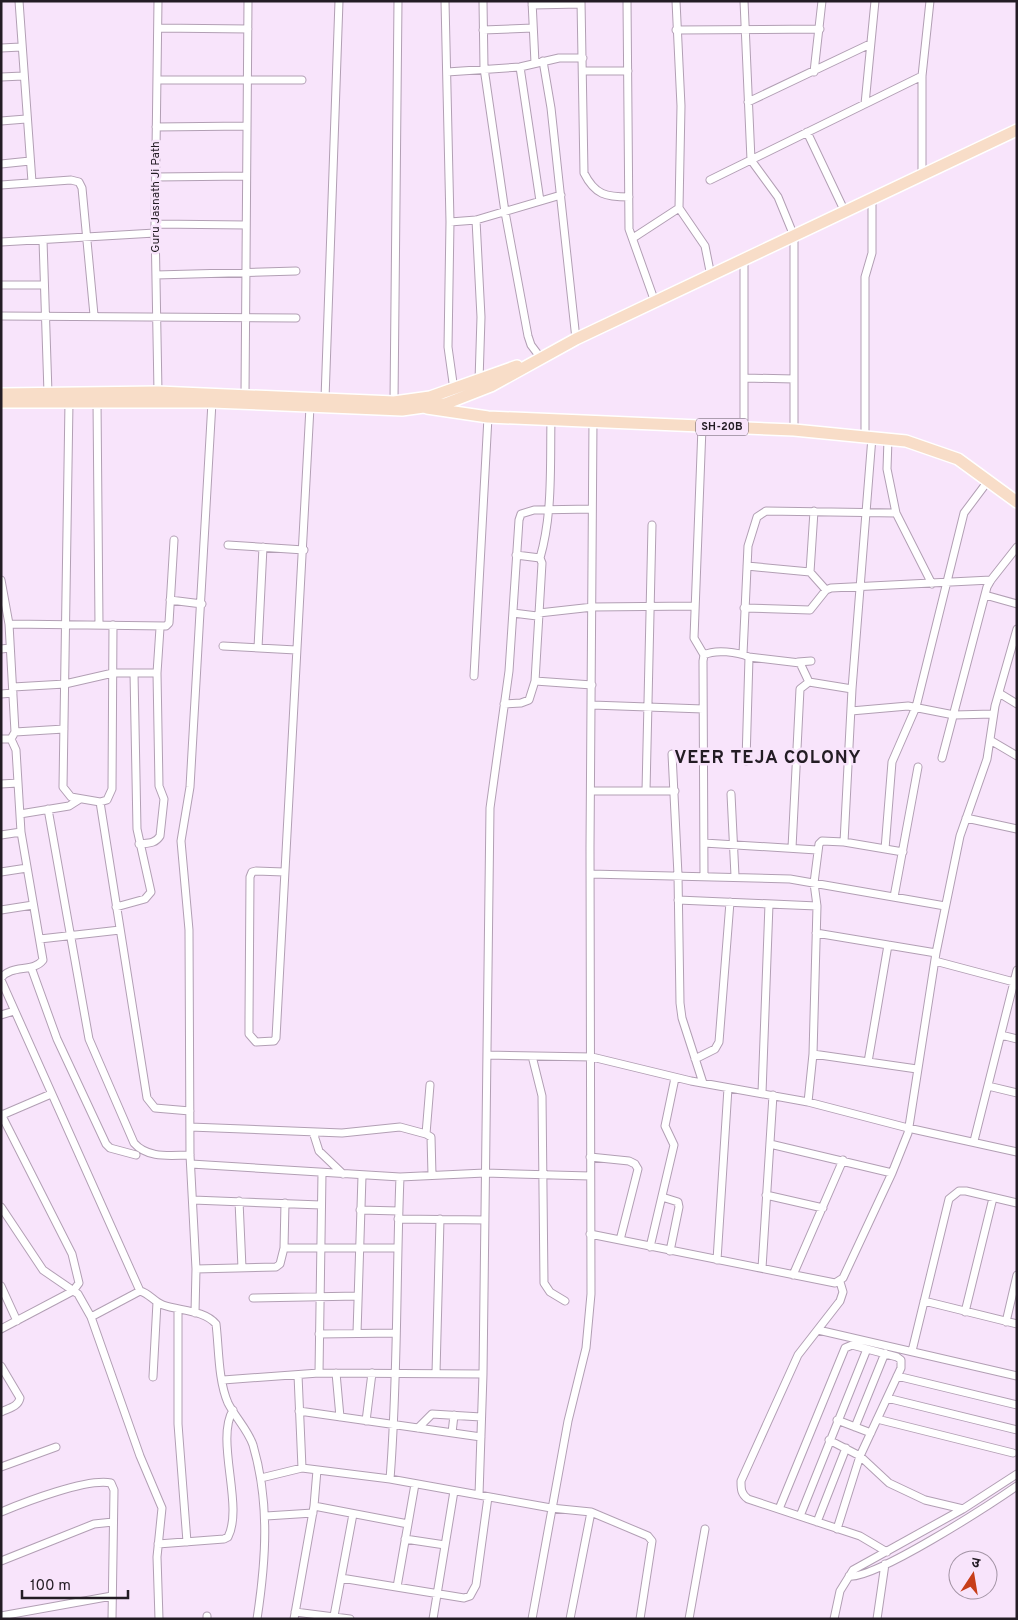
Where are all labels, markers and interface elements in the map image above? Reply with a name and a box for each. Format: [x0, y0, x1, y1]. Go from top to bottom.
street label: Guru Jasnath Ji Path [148, 141, 164, 253]
road number: SH-20B [696, 418, 748, 436]
district label: VEER TEJA COLONY [674, 747, 862, 770]
north arrow [948, 1550, 998, 1600]
text: उ [970, 1555, 982, 1573]
scale bar [22, 1568, 129, 1600]
text: 100 m [30, 1577, 71, 1596]

